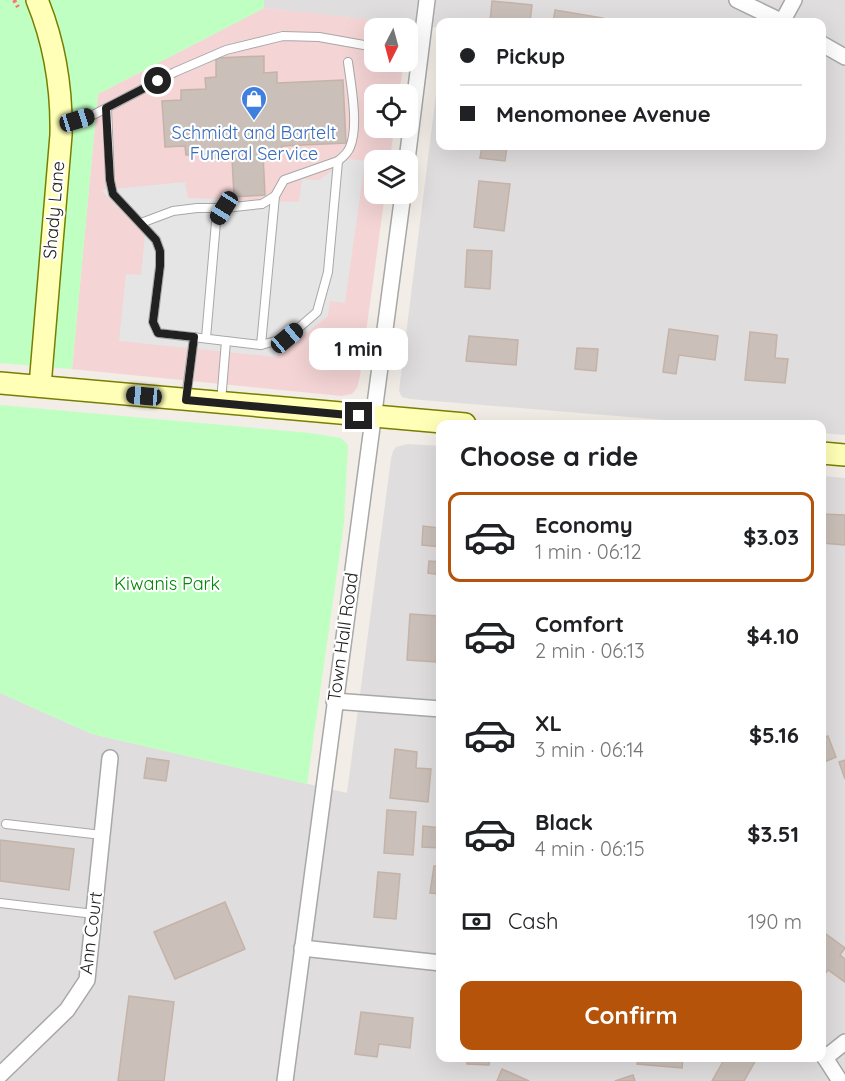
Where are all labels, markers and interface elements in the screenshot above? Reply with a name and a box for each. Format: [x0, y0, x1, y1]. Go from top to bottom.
north arrow [364, 18, 418, 72]
map controls [364, 18, 418, 204]
text: Pickup [496, 42, 565, 70]
route start [144, 67, 171, 94]
shop icon: Schmidt and Bartelt Funeral Service [239, 84, 269, 122]
button: locate [364, 84, 418, 138]
text: Menomonee Avenue [496, 100, 711, 128]
car [57, 106, 97, 134]
place label: Schmidt and Bartelt Funeral Service [172, 121, 336, 165]
button: layers [364, 150, 418, 204]
street label: Shady Lane [38, 160, 69, 260]
car [207, 188, 241, 228]
car [267, 320, 307, 356]
callout: 1 min [310, 329, 409, 371]
text: 1 min [334, 336, 383, 361]
car [125, 385, 163, 407]
route end [345, 402, 372, 429]
text: Choose a ride [460, 439, 638, 473]
icon: car [463, 510, 517, 564]
text: Economy [535, 511, 633, 539]
text: $3.03 [743, 523, 799, 551]
text: 1 min · 06:12 [535, 539, 642, 564]
street label: Town Hall Road [322, 571, 363, 703]
park label: Kiwanis Park [114, 572, 220, 595]
icon: car [463, 609, 517, 663]
text: Comfort [535, 610, 624, 638]
text: $4.10 [746, 622, 799, 650]
text: 2 min · 06:13 [535, 638, 645, 663]
icon: car [463, 708, 517, 762]
text: XL [535, 709, 562, 737]
text: $5.16 [749, 721, 799, 749]
text: 3 min · 06:14 [535, 737, 644, 762]
icon: car [463, 807, 517, 861]
text: Black [535, 808, 593, 836]
text: $3.51 [747, 820, 799, 848]
text: 4 min · 06:15 [535, 836, 645, 861]
street label: Ann Court [74, 890, 107, 976]
icon: cash [460, 905, 493, 938]
text: Cash [508, 907, 559, 935]
text: 190 m [748, 909, 802, 934]
button: Confirm [460, 981, 802, 1050]

